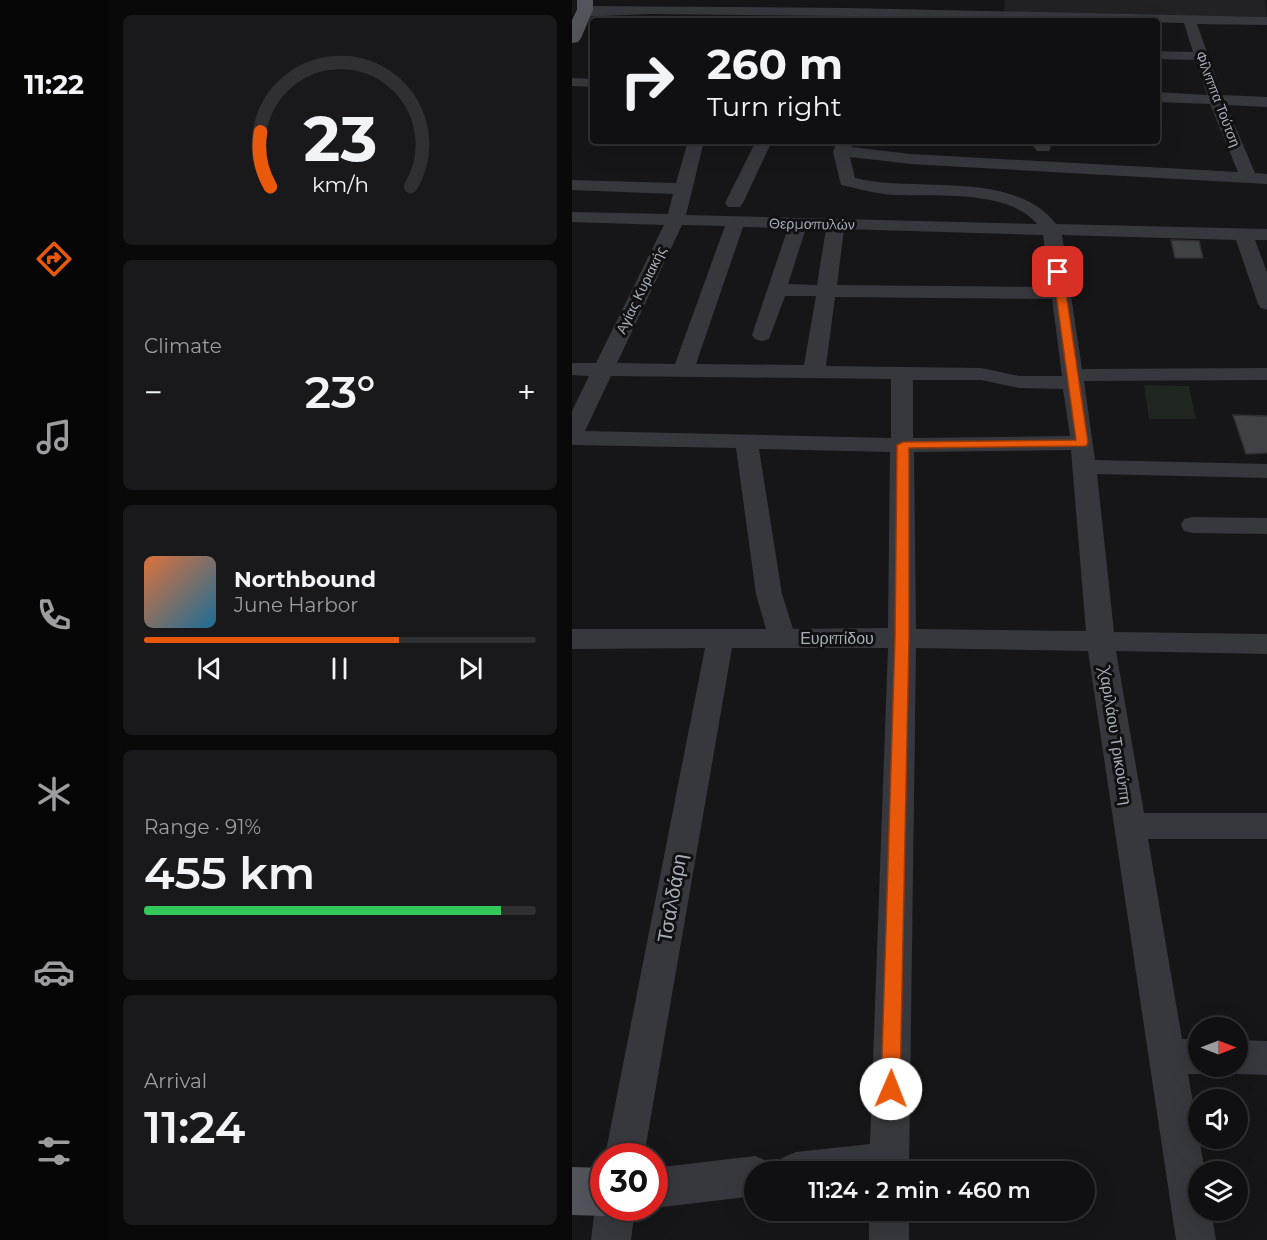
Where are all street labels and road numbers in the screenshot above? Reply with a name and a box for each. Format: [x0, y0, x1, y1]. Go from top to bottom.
street label: Φίλιππα Τούτση [1191, 49, 1245, 149]
street label: Θερμοπυλών [769, 214, 855, 234]
street label: Αγίας Κυριακής [612, 243, 670, 337]
street label: Ευριπίδου [800, 629, 874, 648]
street label: Χαριλάου Τρικούπη [1095, 664, 1136, 806]
street label: Τσαλδάρη [652, 852, 692, 944]

